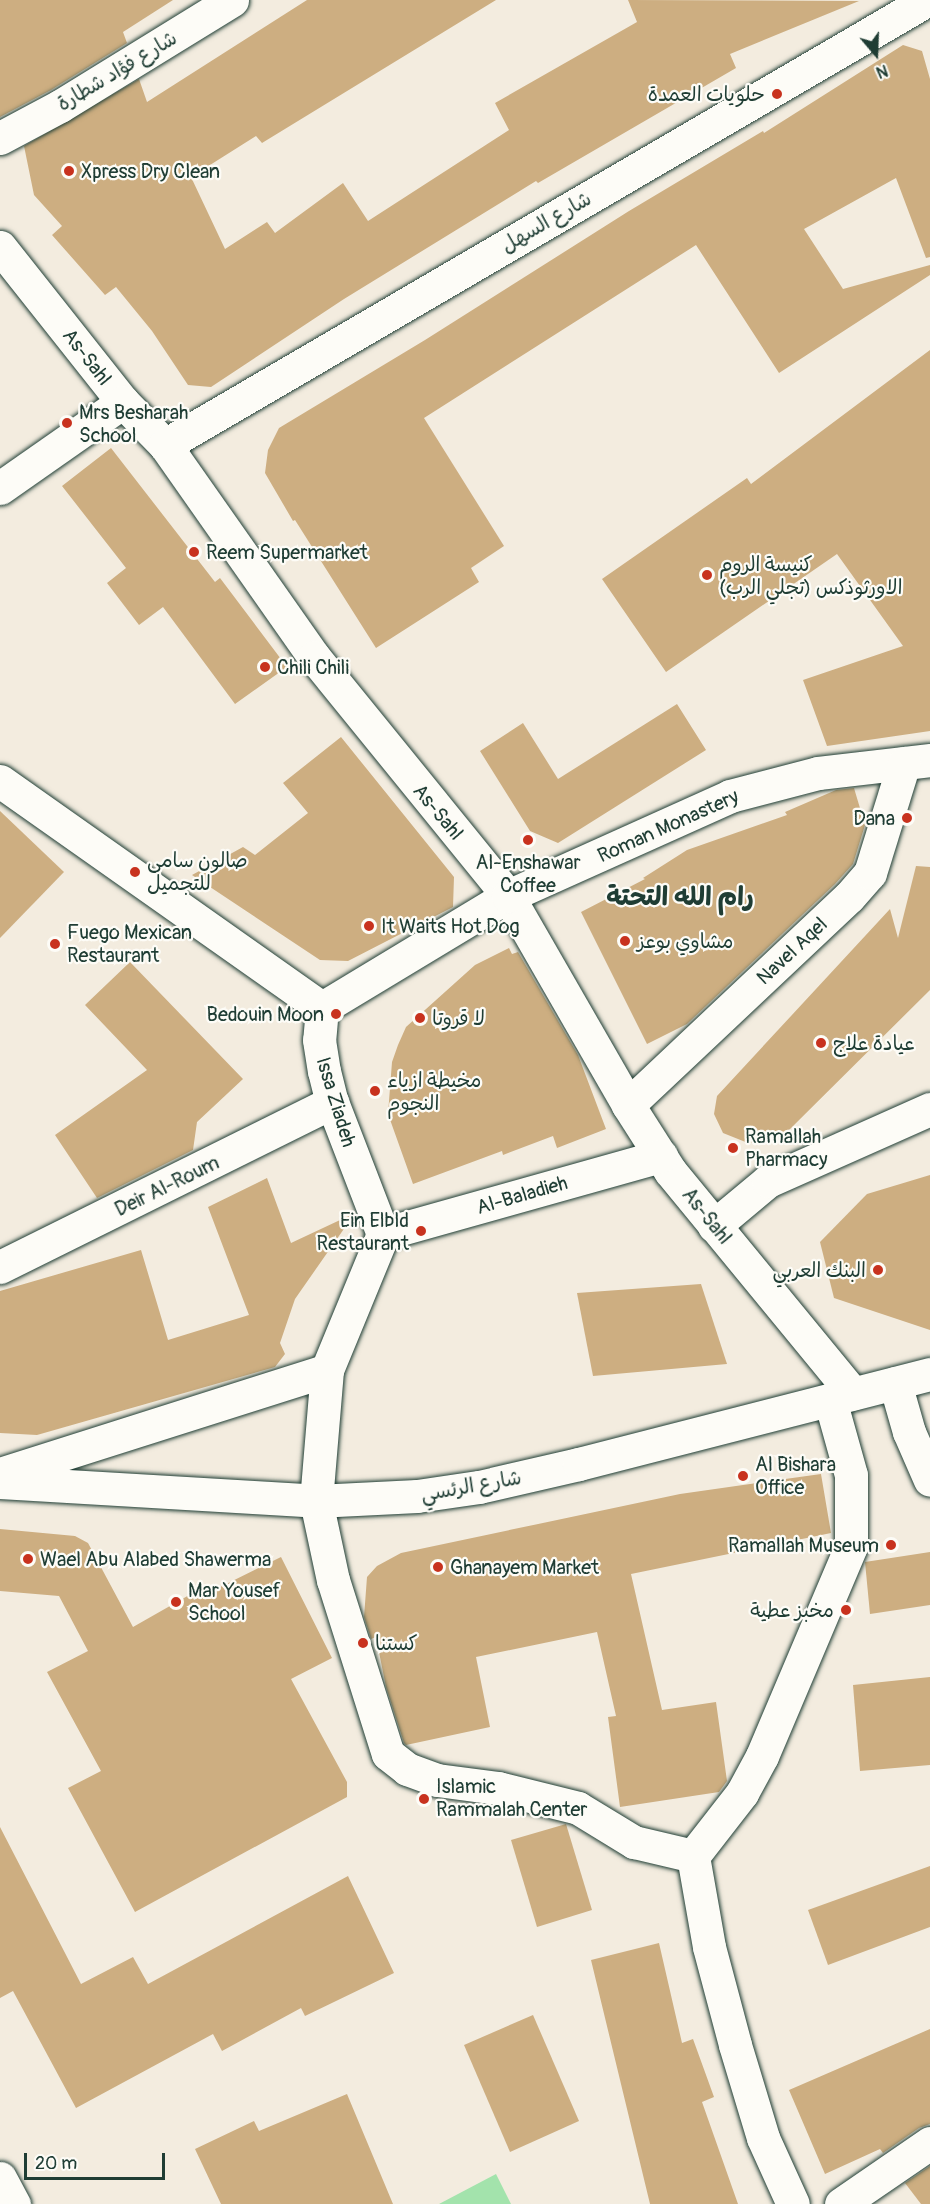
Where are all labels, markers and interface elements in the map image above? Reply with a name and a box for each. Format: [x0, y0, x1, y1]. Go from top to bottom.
north arrow [846, 24, 906, 84]
street label: شارع فؤاد شطارة [53, 26, 181, 116]
text: N [873, 60, 890, 82]
place label: حلويات العمدة [648, 82, 765, 106]
marker: حلويات العمدة [770, 87, 784, 101]
place label: Xpress Dry Clean [81, 159, 220, 183]
marker: Xpress Dry Clean [62, 164, 76, 178]
street label: شارع السهل [497, 187, 595, 257]
street label: As-Sahl [57, 324, 117, 390]
place label: Mrs Besharah School [79, 400, 188, 447]
marker: Mrs Besharah School [60, 416, 74, 430]
place label: Reem Supermarket [206, 540, 368, 564]
marker: Reem Supermarket [187, 545, 201, 559]
place label: كنيسة الروم الاورثوذكس (تجلي الرب) [719, 552, 902, 599]
marker: كنيسة الروم الاورثوذكس (تجلي الرب) [700, 568, 714, 582]
place label: Chili Chili [277, 655, 349, 679]
marker: Chili Chili [258, 660, 272, 674]
street label: As-Sahl [408, 779, 468, 845]
street label: Roman Monastery [594, 784, 742, 868]
place label: Dana [853, 806, 895, 830]
marker: Dana [900, 811, 914, 825]
marker: Al-Enshawar Coffee [521, 833, 535, 847]
place label: صالون سامى للتجميل [147, 849, 248, 896]
place label: Al-Enshawar Coffee [475, 850, 581, 897]
marker: صالون سامى للتجميل [128, 865, 142, 879]
district label: رام الله التحتة [606, 882, 754, 914]
street label: Navel Aqel [752, 912, 832, 990]
place label: It Waits Hot Dog [381, 914, 519, 938]
marker: It Waits Hot Dog [362, 919, 376, 933]
place label: Fuego Mexican Restaurant [67, 921, 192, 968]
place label: مشاوي بوعز [637, 929, 733, 953]
marker: مشاوي بوعز [618, 934, 632, 948]
marker: Fuego Mexican Restaurant [48, 937, 62, 951]
place label: Bedouin Moon [207, 1002, 324, 1026]
place label: لا قروتا [432, 1006, 485, 1030]
marker: Bedouin Moon [329, 1007, 343, 1021]
marker: لا قروتا [413, 1011, 427, 1025]
place label: عيادة علاج [833, 1031, 915, 1055]
marker: عيادة علاج [814, 1036, 828, 1050]
street label: Issa Ziadeh [311, 1054, 361, 1150]
place label: مخيطة ازياء النجوم [387, 1068, 481, 1115]
marker: مخيطة ازياء النجوم [368, 1084, 382, 1098]
place label: Ramallah Pharmacy [745, 1124, 828, 1171]
marker: Ramallah Pharmacy [726, 1141, 740, 1155]
street label: Deir Al-Roum [111, 1150, 223, 1222]
street label: Al-Baladieh [474, 1171, 570, 1219]
street label: As-Sahl [677, 1183, 737, 1249]
place label: Ein Elbld Restaurant [317, 1208, 409, 1255]
marker: Ein Elbld Restaurant [414, 1224, 428, 1238]
place label: البنك العربي [773, 1258, 866, 1282]
marker: البنك العربي [871, 1263, 885, 1277]
place label: Al Bishara Office [755, 1452, 836, 1499]
street label: شارع الرئسي [419, 1465, 523, 1507]
marker: Al Bishara Office [736, 1469, 750, 1483]
place label: Ramallah Museum [728, 1533, 879, 1557]
marker: Ramallah Museum [884, 1538, 898, 1552]
place label: Wael Abu Alabed Shawerma [40, 1547, 271, 1571]
marker: Wael Abu Alabed Shawerma [21, 1552, 35, 1566]
place label: Ghanayem Market [450, 1555, 599, 1579]
marker: Ghanayem Market [431, 1560, 445, 1574]
place label: Mar Yousef School [188, 1578, 281, 1625]
marker: Mar Yousef School [169, 1595, 183, 1609]
place label: مخبز عطية [750, 1598, 834, 1622]
marker: مخبز عطية [839, 1603, 853, 1617]
place label: كستنا [375, 1631, 418, 1655]
marker: كستنا [356, 1636, 370, 1650]
place label: Islamic Rammalah Center [436, 1775, 587, 1822]
marker: Islamic Rammalah Center [417, 1792, 431, 1806]
scale bar [27, 2141, 168, 2179]
text: 20 m [35, 2152, 77, 2175]

